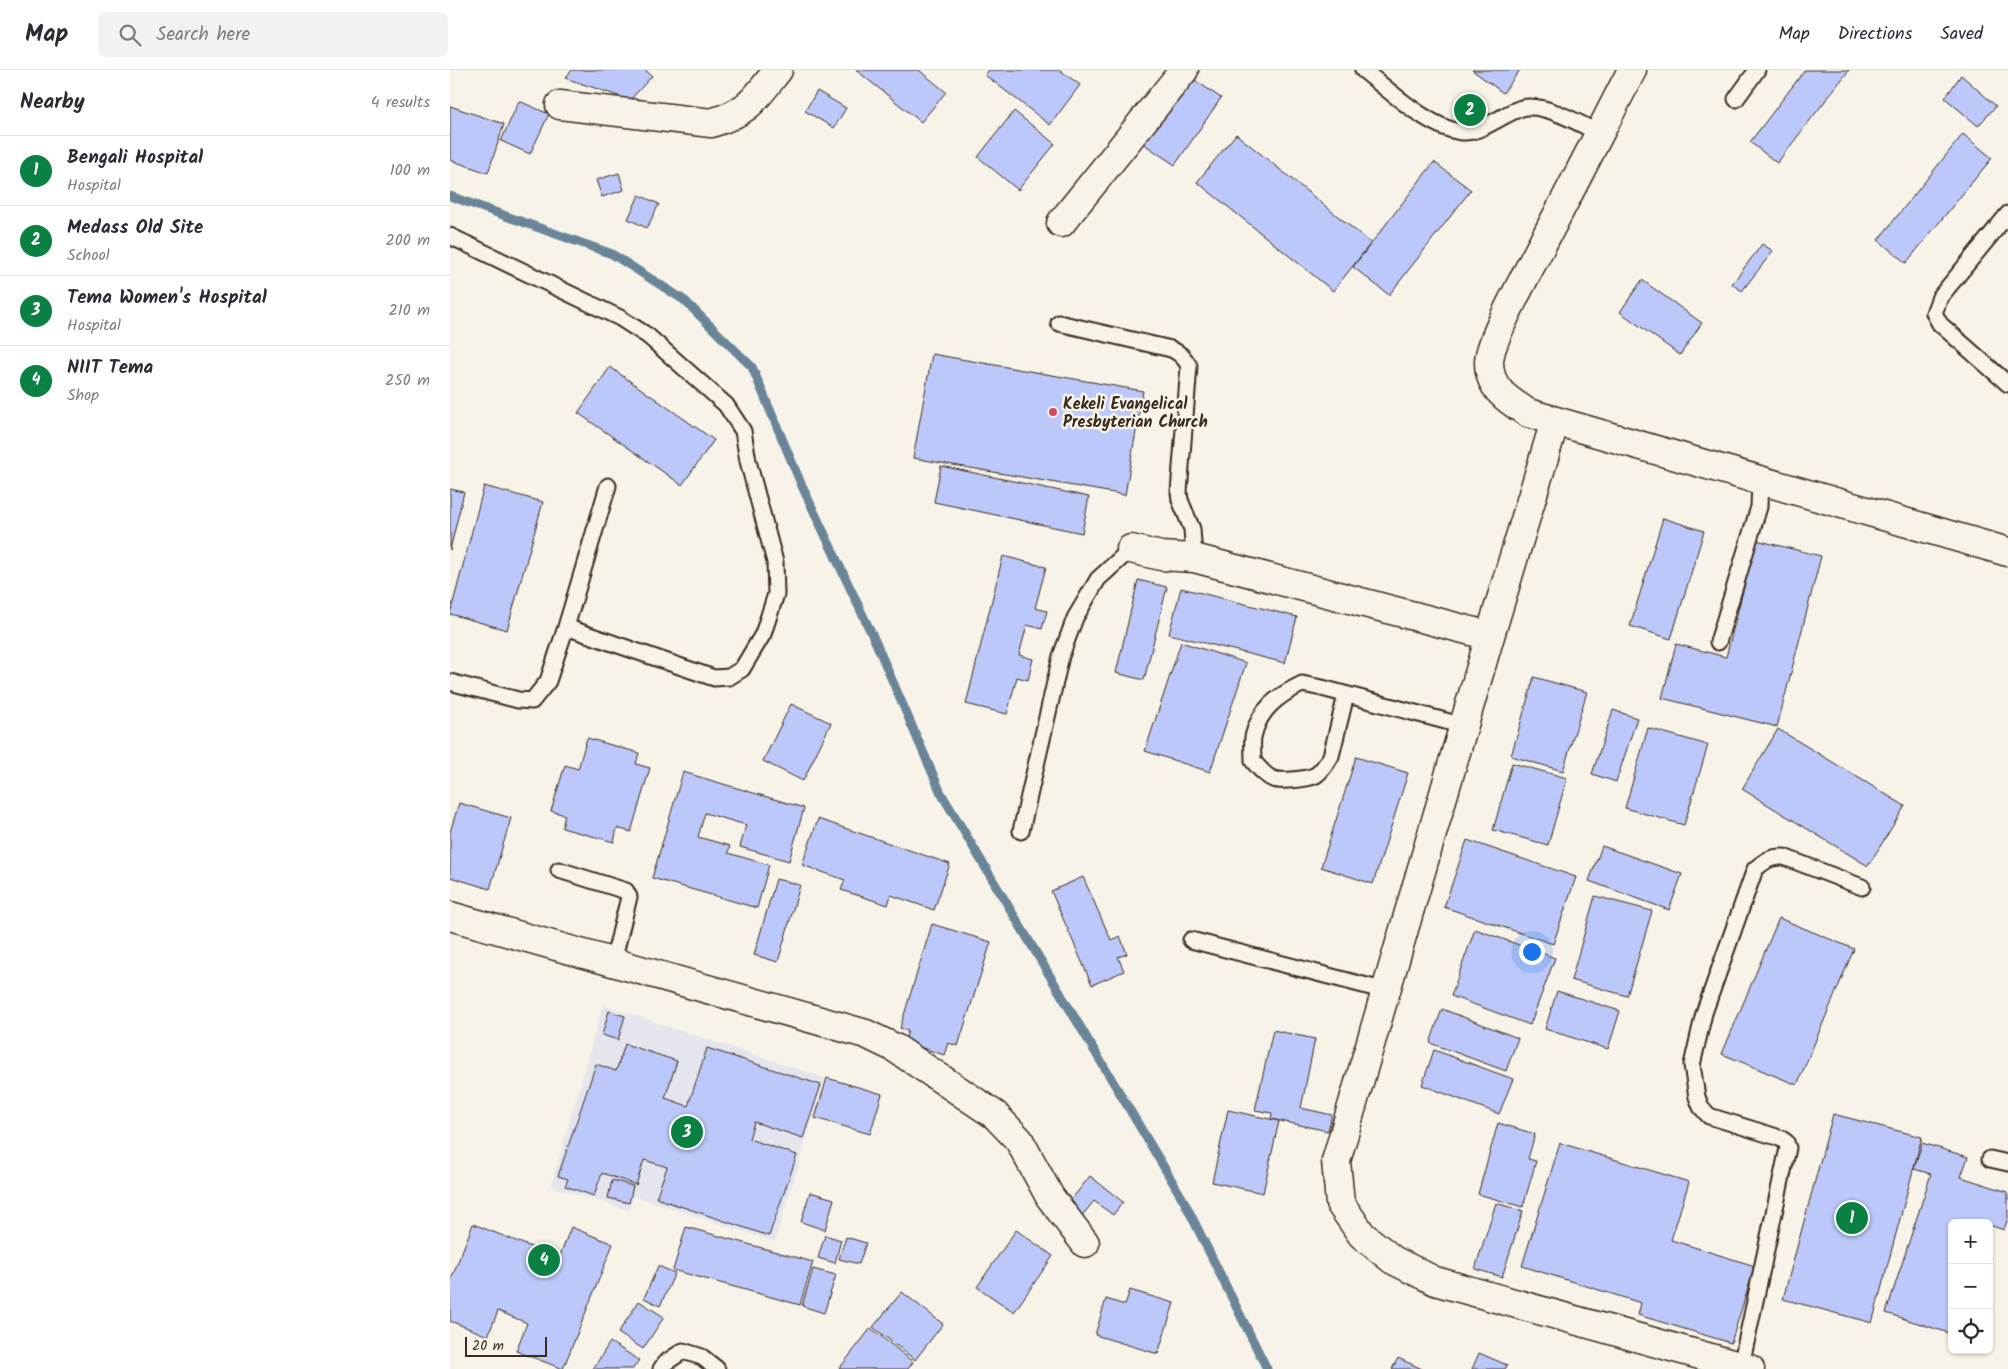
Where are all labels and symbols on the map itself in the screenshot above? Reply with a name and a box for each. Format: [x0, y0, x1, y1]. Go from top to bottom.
pin: 2 [1454, 91, 1486, 129]
place label: Kekeli Evangelical Presbyterian Church [1063, 392, 1208, 435]
marker: Kekeli Evangelical Presbyterian Church [1047, 406, 1059, 418]
your location [1519, 939, 1545, 965]
pin: 3 [671, 1113, 703, 1151]
pin: 1 [1836, 1199, 1868, 1237]
pin: 4 [528, 1241, 560, 1279]
scale bar [465, 1334, 548, 1357]

